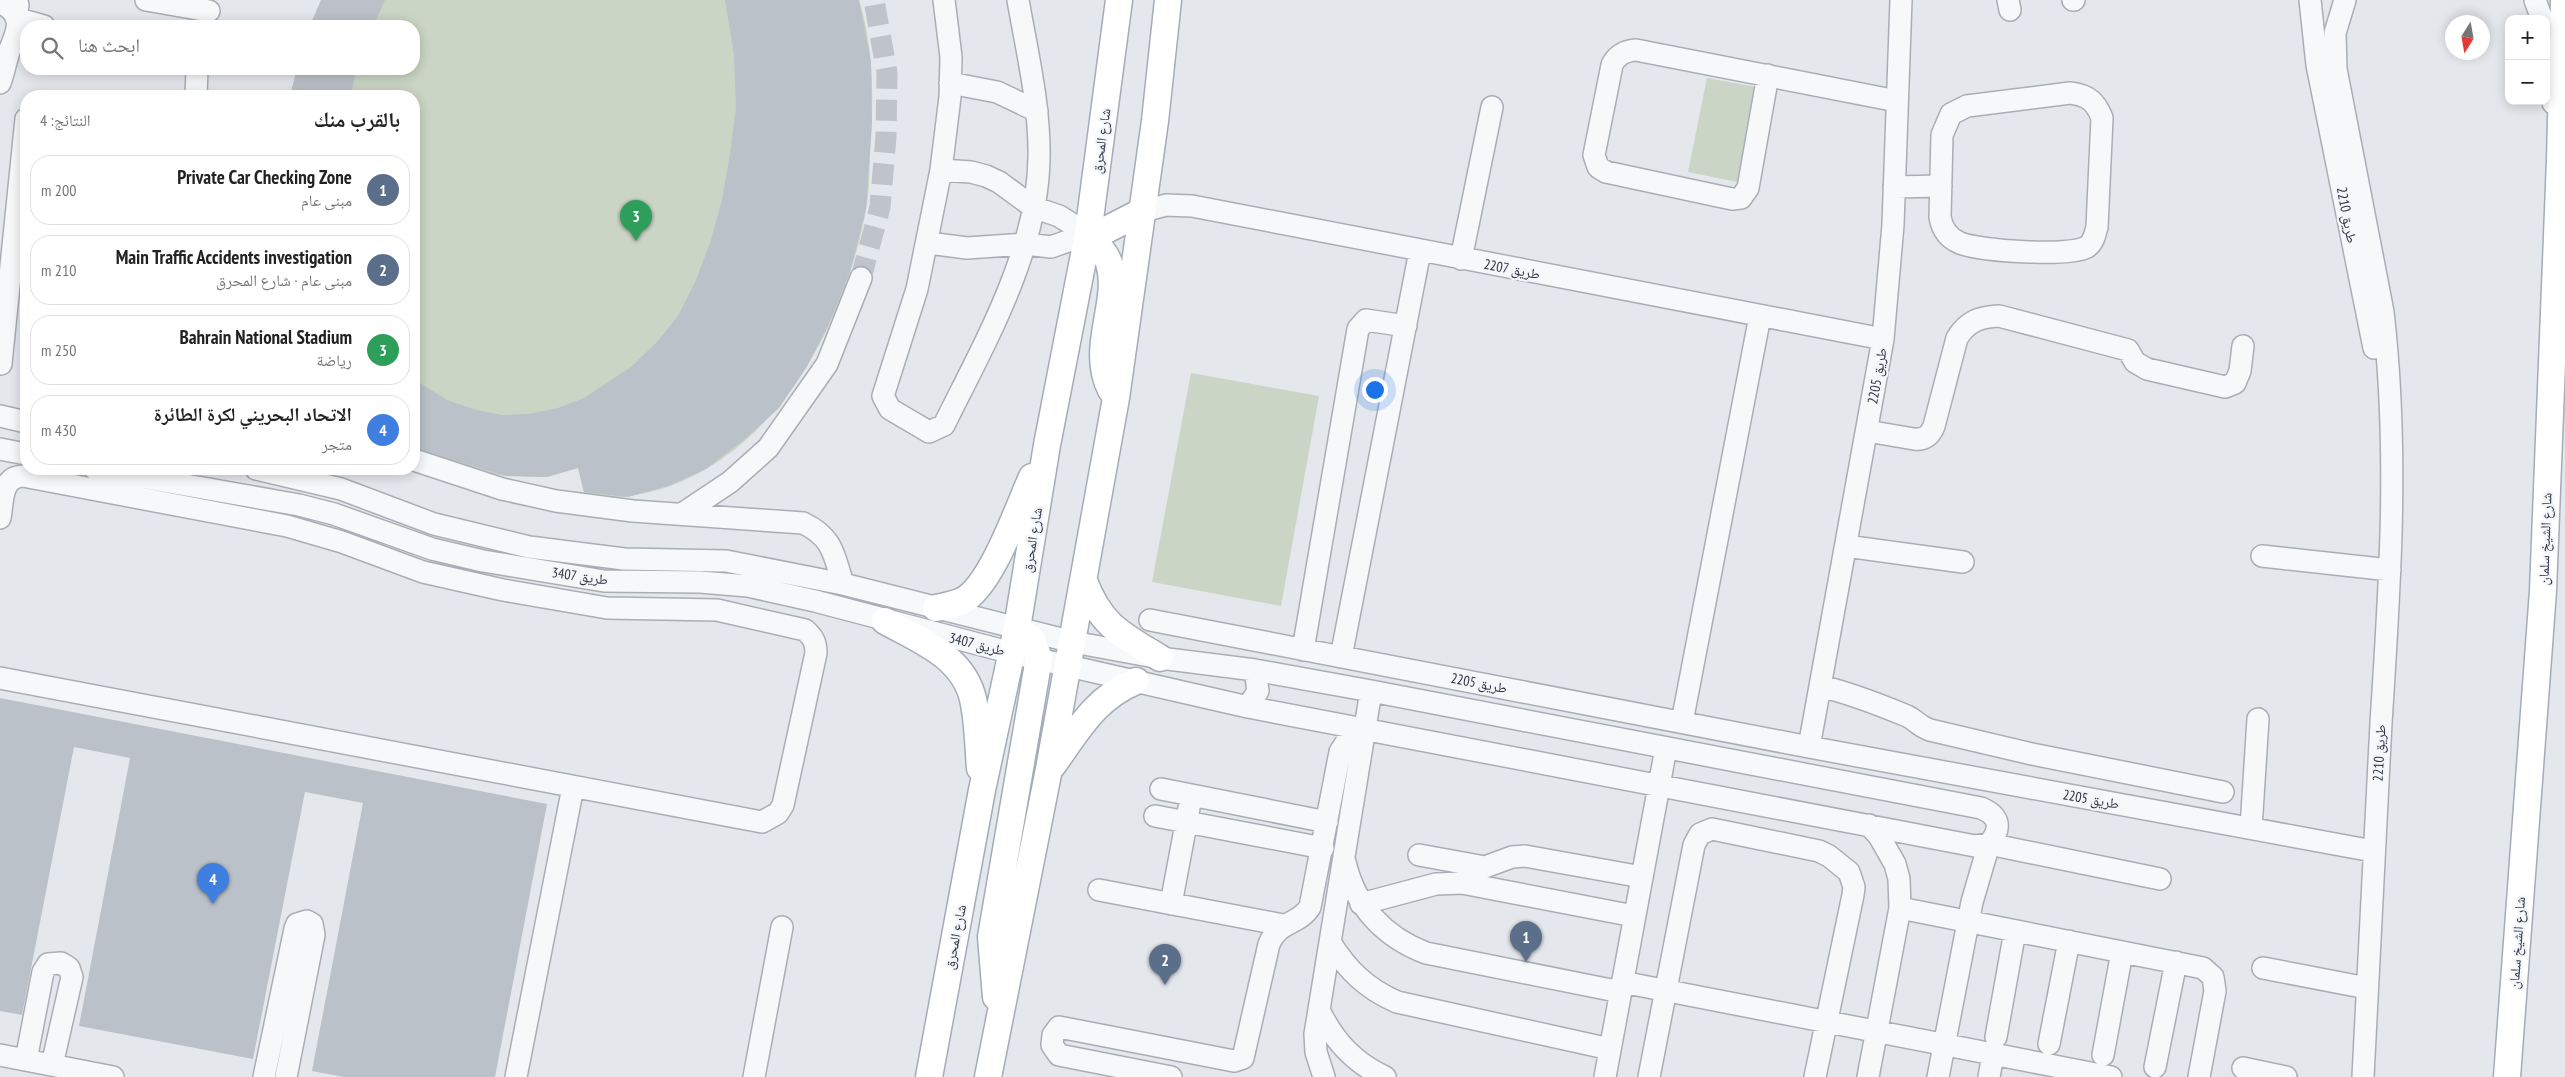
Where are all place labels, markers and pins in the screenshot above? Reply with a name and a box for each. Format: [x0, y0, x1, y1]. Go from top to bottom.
pin: 3 [620, 200, 652, 241]
pin: 4 [197, 863, 229, 904]
pin: 1 [1510, 921, 1542, 962]
pin: 2 [1149, 944, 1181, 985]

